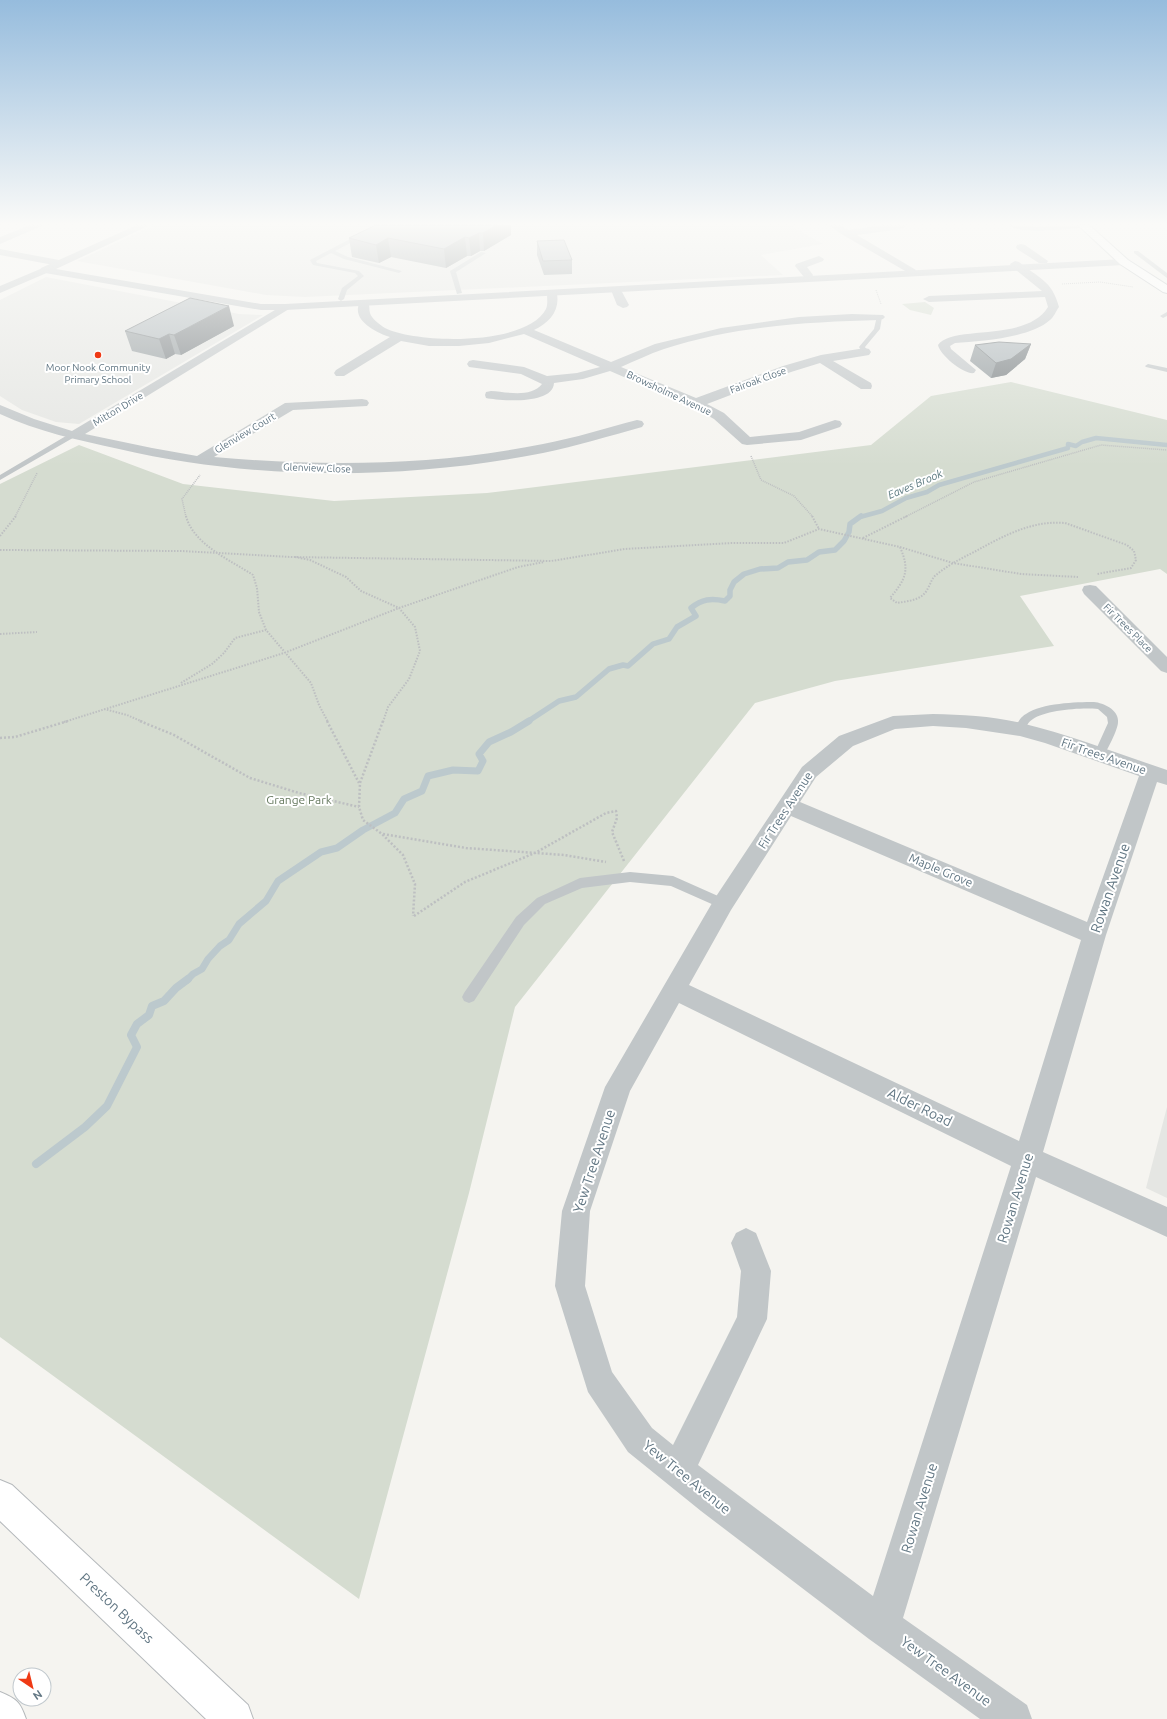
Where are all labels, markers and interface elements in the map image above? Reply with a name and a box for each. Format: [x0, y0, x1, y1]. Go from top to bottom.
marker: Moor Nook Community Primary School [93, 350, 103, 360]
place label: Moor Nook Community Primary School [46, 362, 150, 385]
street label: Fairoak Close [728, 365, 788, 395]
street label: Browsholme Avenue [625, 368, 713, 418]
street label: Mitton Drive [91, 390, 145, 428]
street label: Glenview Court [213, 411, 277, 455]
street label: Glenview Close [283, 461, 351, 475]
water label: Eaves Brook [886, 467, 944, 501]
street label: Fir Trees Place [1101, 601, 1155, 655]
street label: Fir Trees Avenue [1060, 735, 1148, 777]
street label: Fir Trees Avenue [755, 769, 815, 851]
park label: Grange Park [266, 793, 332, 806]
street label: Rowan Avenue [1087, 841, 1133, 935]
street label: Maple Grove [907, 851, 975, 889]
street label: Alder Road [885, 1085, 955, 1129]
street label: Yew Tree Avenue [570, 1107, 618, 1215]
street label: Rowan Avenue [994, 1151, 1036, 1245]
street label: Yew Tree Avenue [640, 1437, 734, 1517]
street label: Rowan Avenue [898, 1461, 940, 1555]
street label: Preston Bypass [77, 1570, 157, 1646]
street label: Yew Tree Avenue [898, 1633, 994, 1709]
north arrow [12, 1667, 52, 1707]
text: N [31, 1688, 45, 1702]

